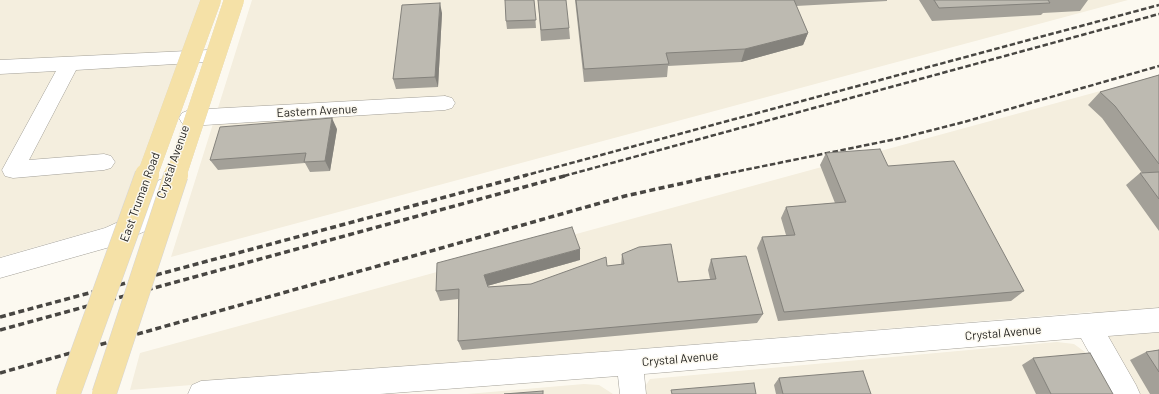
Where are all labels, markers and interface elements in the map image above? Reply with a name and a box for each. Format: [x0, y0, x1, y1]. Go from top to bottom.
street label: Eastern Avenue [276, 102, 358, 120]
street label: Crystal Avenue [154, 123, 192, 201]
street label: East Truman Road [117, 150, 163, 244]
street label: Crystal Avenue [964, 322, 1042, 344]
street label: Crystal Avenue [641, 348, 719, 370]

